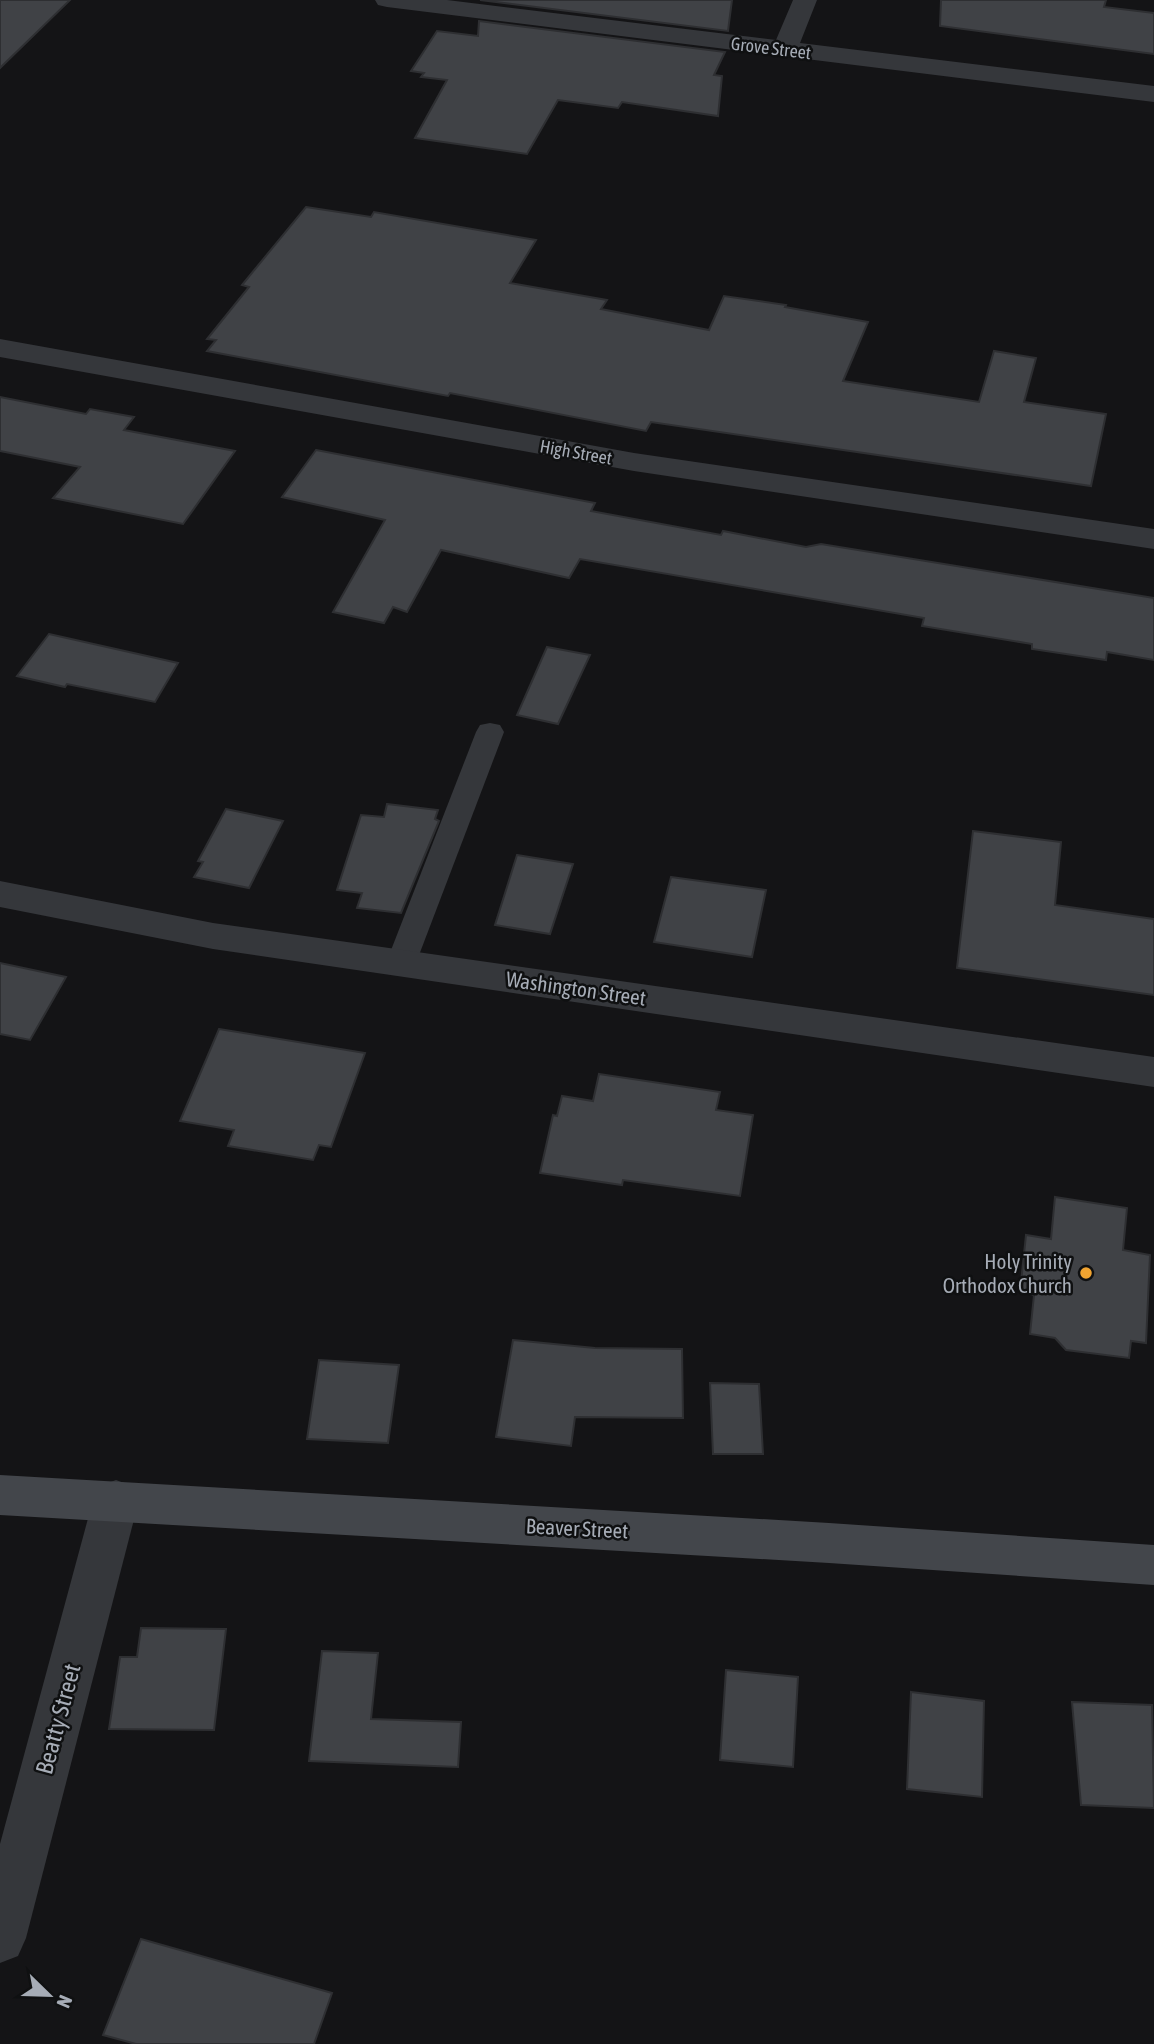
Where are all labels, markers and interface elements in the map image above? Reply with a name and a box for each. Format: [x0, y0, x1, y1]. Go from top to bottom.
street label: Grove Street [730, 33, 812, 63]
street label: High Street [538, 435, 614, 469]
street label: Washington Street [505, 966, 647, 1010]
place label: Holy Trinity Orthodox Church [943, 1249, 1072, 1297]
marker: Holy Trinity Orthodox Church [1078, 1265, 1094, 1281]
street label: Beaver Street [525, 1513, 629, 1543]
street label: Beatty Street [30, 1661, 86, 1777]
north arrow [14, 1960, 84, 2030]
text: N [52, 1992, 77, 2011]

